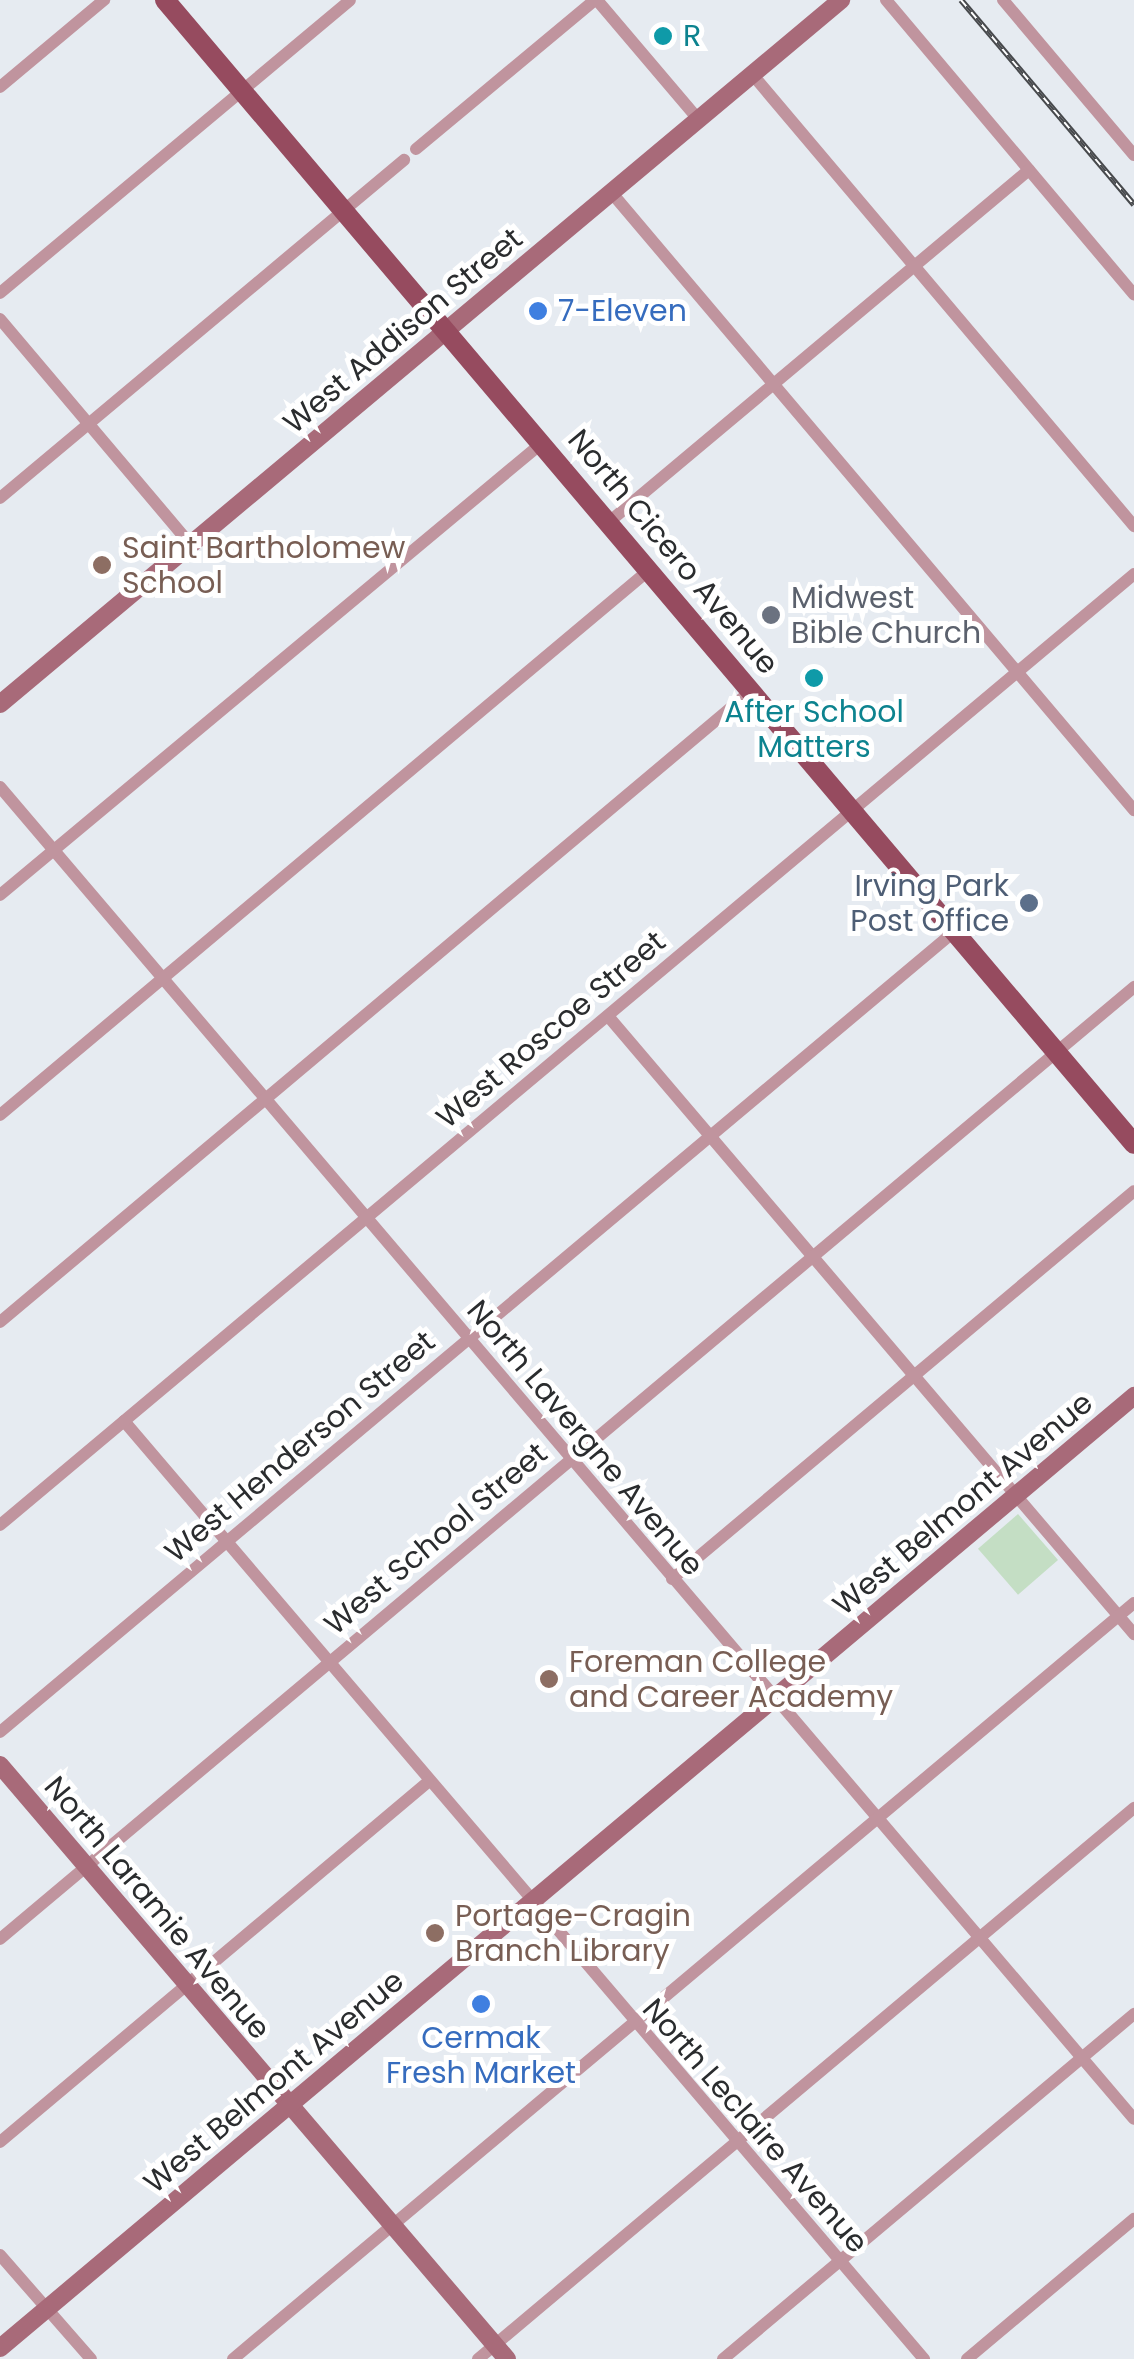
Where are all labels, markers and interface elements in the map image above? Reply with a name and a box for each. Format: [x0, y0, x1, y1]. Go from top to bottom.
place label: R [683, 18, 701, 54]
marker: R [652, 25, 674, 47]
street label: West Addison Street [276, 221, 530, 441]
place label: 7-Eleven [558, 293, 687, 329]
marker: 7-Eleven [527, 300, 549, 322]
street label: North Cicero Avenue [560, 422, 786, 682]
place label: Saint Bartholomew School [122, 530, 405, 600]
marker: Saint Bartholomew School [91, 554, 113, 576]
place label: Midwest Bible Church [791, 580, 981, 650]
marker: Midwest Bible Church [760, 604, 782, 626]
marker: After School Matters [803, 667, 825, 689]
place label: After School Matters [724, 694, 904, 764]
place label: Irving Park Post Office [850, 868, 1009, 938]
marker: Irving Park Post Office [1018, 892, 1040, 914]
street label: West Roscoe Street [429, 924, 673, 1136]
street label: North Lavergne Avenue [459, 1293, 711, 1583]
street label: West Henderson Street [158, 1324, 442, 1570]
street label: West Belmont Avenue [826, 1385, 1100, 1623]
street label: West School Street [318, 1436, 554, 1642]
place label: Foreman College and Career Academy [569, 1644, 893, 1714]
marker: Foreman College and Career Academy [538, 1668, 560, 1690]
street label: North Laramie Avenue [37, 1769, 277, 2047]
place label: Portage-Cragin Branch Library [455, 1898, 691, 1968]
marker: Portage-Cragin Branch Library [424, 1922, 446, 1944]
street label: West Belmont Avenue [137, 1963, 411, 2201]
street label: North Leclaire Avenue [635, 1992, 875, 2260]
marker: Cermak Fresh Market [470, 1993, 492, 2015]
place label: Cermak Fresh Market [386, 2020, 576, 2090]

